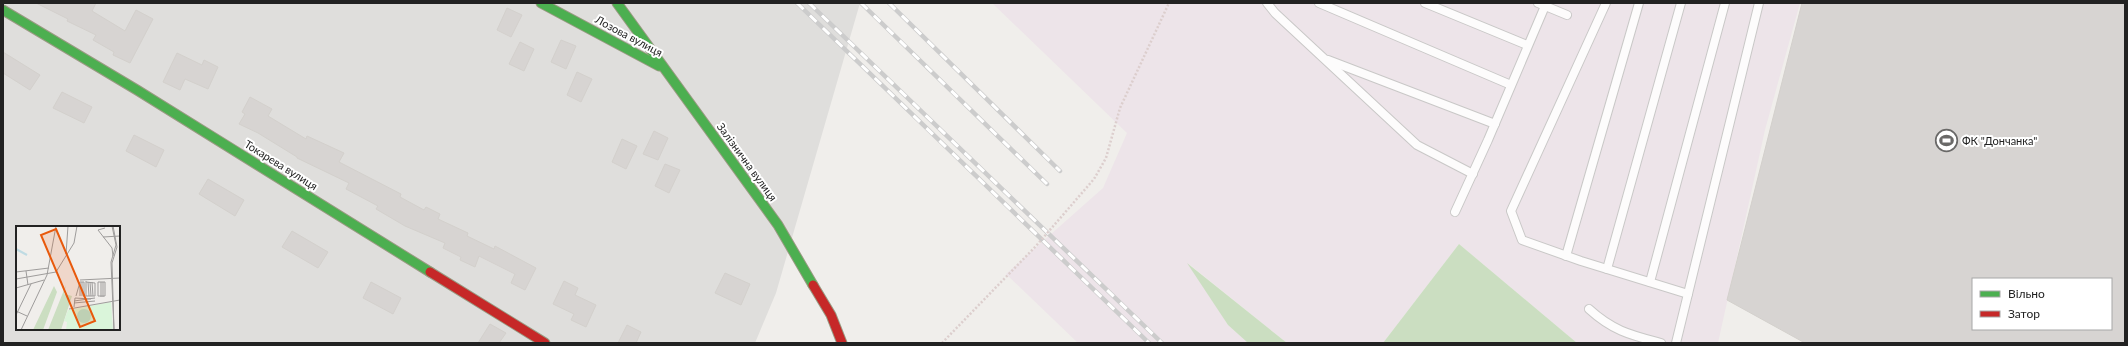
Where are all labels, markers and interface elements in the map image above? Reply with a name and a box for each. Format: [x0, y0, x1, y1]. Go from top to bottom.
street label: Лозова вулиця [593, 12, 665, 59]
street label: Залізнична вулиця [715, 120, 780, 203]
sports icon: ФК "Дончанка" [1933, 128, 1959, 154]
place label: ФК "Дончанка" [1962, 134, 2037, 147]
street label: Токарева вулиця [242, 137, 320, 192]
inset map [16, 226, 120, 330]
legend [1972, 278, 2112, 330]
text: Вільно [2008, 286, 2045, 301]
text: Затор [2008, 306, 2040, 321]

